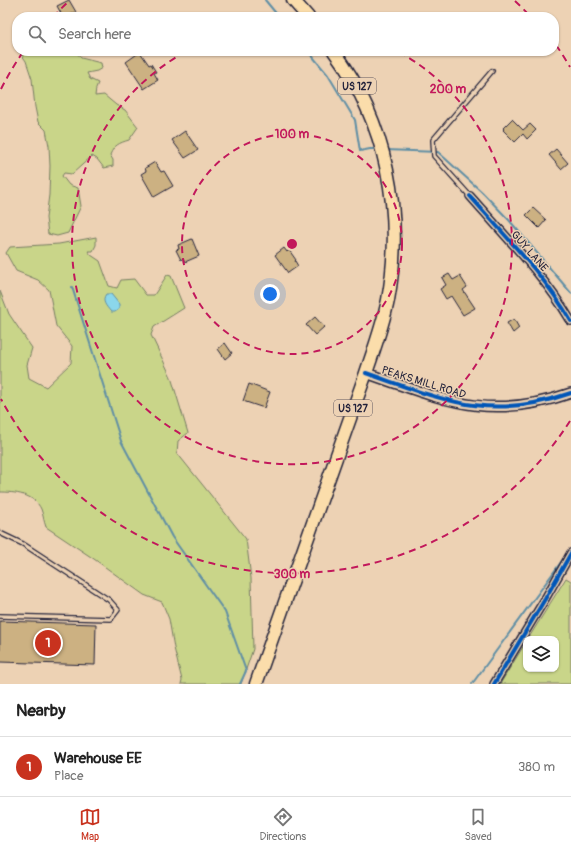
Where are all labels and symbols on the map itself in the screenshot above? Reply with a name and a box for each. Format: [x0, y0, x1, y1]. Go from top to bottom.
road number: US 127 [338, 78, 376, 94]
text: 200 m [430, 82, 467, 97]
text: 100 m [275, 127, 310, 142]
street label: GUY LANE [508, 228, 551, 275]
centre of rings [285, 237, 299, 251]
your location [260, 284, 280, 304]
street label: PEAKS MILL ROAD [380, 363, 468, 402]
road number: US 127 [334, 400, 372, 416]
text: 300 m [274, 567, 311, 582]
pin: 1 [35, 628, 61, 658]

